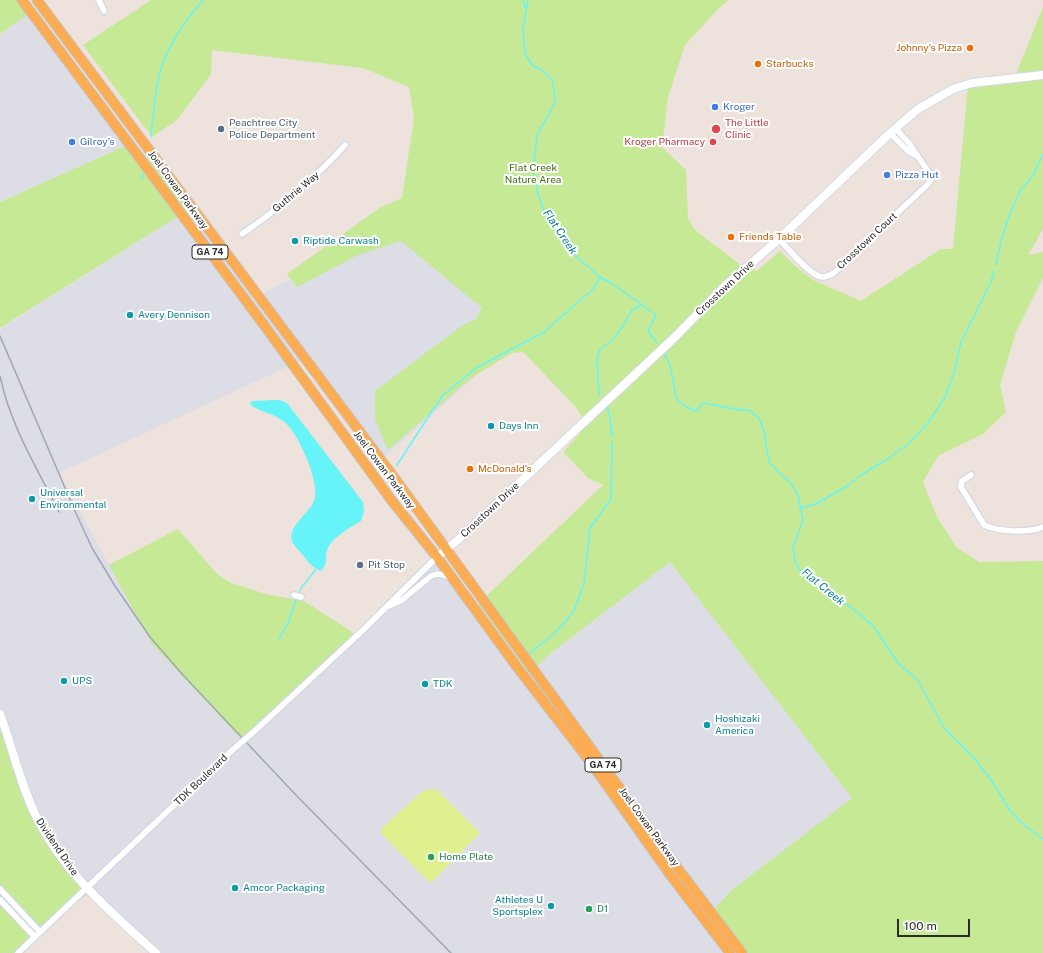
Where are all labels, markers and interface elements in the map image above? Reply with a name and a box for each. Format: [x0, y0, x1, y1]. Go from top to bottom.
place label: Johnny's Pizza [897, 42, 962, 54]
marker: Johnny's Pizza [965, 43, 975, 53]
place label: Starbucks [766, 58, 813, 70]
marker: Starbucks [753, 59, 763, 69]
place label: Kroger [723, 101, 755, 113]
marker: Kroger [710, 102, 720, 112]
place label: Peachtree City Police Department [229, 117, 315, 140]
place label: The Little Clinic [725, 117, 769, 140]
marker: The Little Clinic [710, 123, 722, 135]
marker: Peachtree City Police Department [216, 124, 226, 134]
place label: Gilroy's [80, 136, 115, 148]
place label: Kroger Pharmacy [624, 136, 705, 148]
marker: Gilroy's [67, 137, 77, 147]
marker: Kroger Pharmacy [708, 137, 718, 147]
street label: Joel Cowan Parkway [145, 148, 211, 232]
park label: Flat Creek Nature Area [505, 162, 561, 186]
street label: Guthrie Way [270, 169, 322, 215]
place label: Pizza Hut [895, 169, 939, 181]
marker: Pizza Hut [882, 170, 892, 180]
water label: Flat Creek [540, 207, 580, 257]
street label: Crosstown Court [834, 210, 900, 272]
place label: Friends Table [739, 231, 801, 243]
marker: Friends Table [726, 232, 736, 242]
place label: Riptide Carwash [303, 235, 379, 247]
marker: Riptide Carwash [290, 236, 300, 246]
road number: GA 74 [192, 245, 228, 259]
street label: Crosstown Drive [693, 258, 757, 318]
place label: Avery Dennison [138, 309, 210, 321]
marker: Avery Dennison [125, 310, 135, 320]
place label: Days Inn [499, 420, 538, 432]
marker: Days Inn [486, 421, 496, 431]
street label: Joel Cowan Parkway [351, 429, 417, 511]
place label: McDonald's [478, 463, 531, 475]
marker: McDonald's [465, 464, 475, 474]
street label: Crosstown Drive [458, 480, 522, 540]
place label: Universal Environmental [40, 487, 107, 510]
marker: Universal Environmental [27, 494, 37, 504]
place label: Pit Stop [368, 559, 405, 571]
marker: Pit Stop [355, 560, 365, 570]
water label: Flat Creek [799, 566, 847, 608]
place label: UPS [72, 675, 92, 687]
marker: UPS [59, 676, 69, 686]
place label: TDK [433, 678, 453, 690]
marker: TDK [420, 679, 430, 689]
place label: Hoshizaki America [715, 713, 760, 736]
marker: Hoshizaki America [702, 720, 712, 730]
street label: TDK Boulevard [172, 752, 230, 808]
road number: GA 74 [585, 758, 621, 772]
street label: Joel Cowan Parkway [616, 785, 682, 869]
street label: Dividend Drive [33, 816, 81, 878]
place label: Home Plate [439, 851, 493, 863]
marker: Home Plate [426, 852, 436, 862]
place label: Amcor Packaging [243, 882, 325, 894]
marker: Amcor Packaging [230, 883, 240, 893]
place label: Athletes U Sportsplex [492, 894, 543, 918]
marker: Athletes U Sportsplex [546, 901, 556, 911]
place label: D1 [597, 903, 608, 915]
marker: D1 [584, 904, 594, 914]
scale bar [899, 911, 972, 937]
text: 100 m [904, 919, 937, 933]

